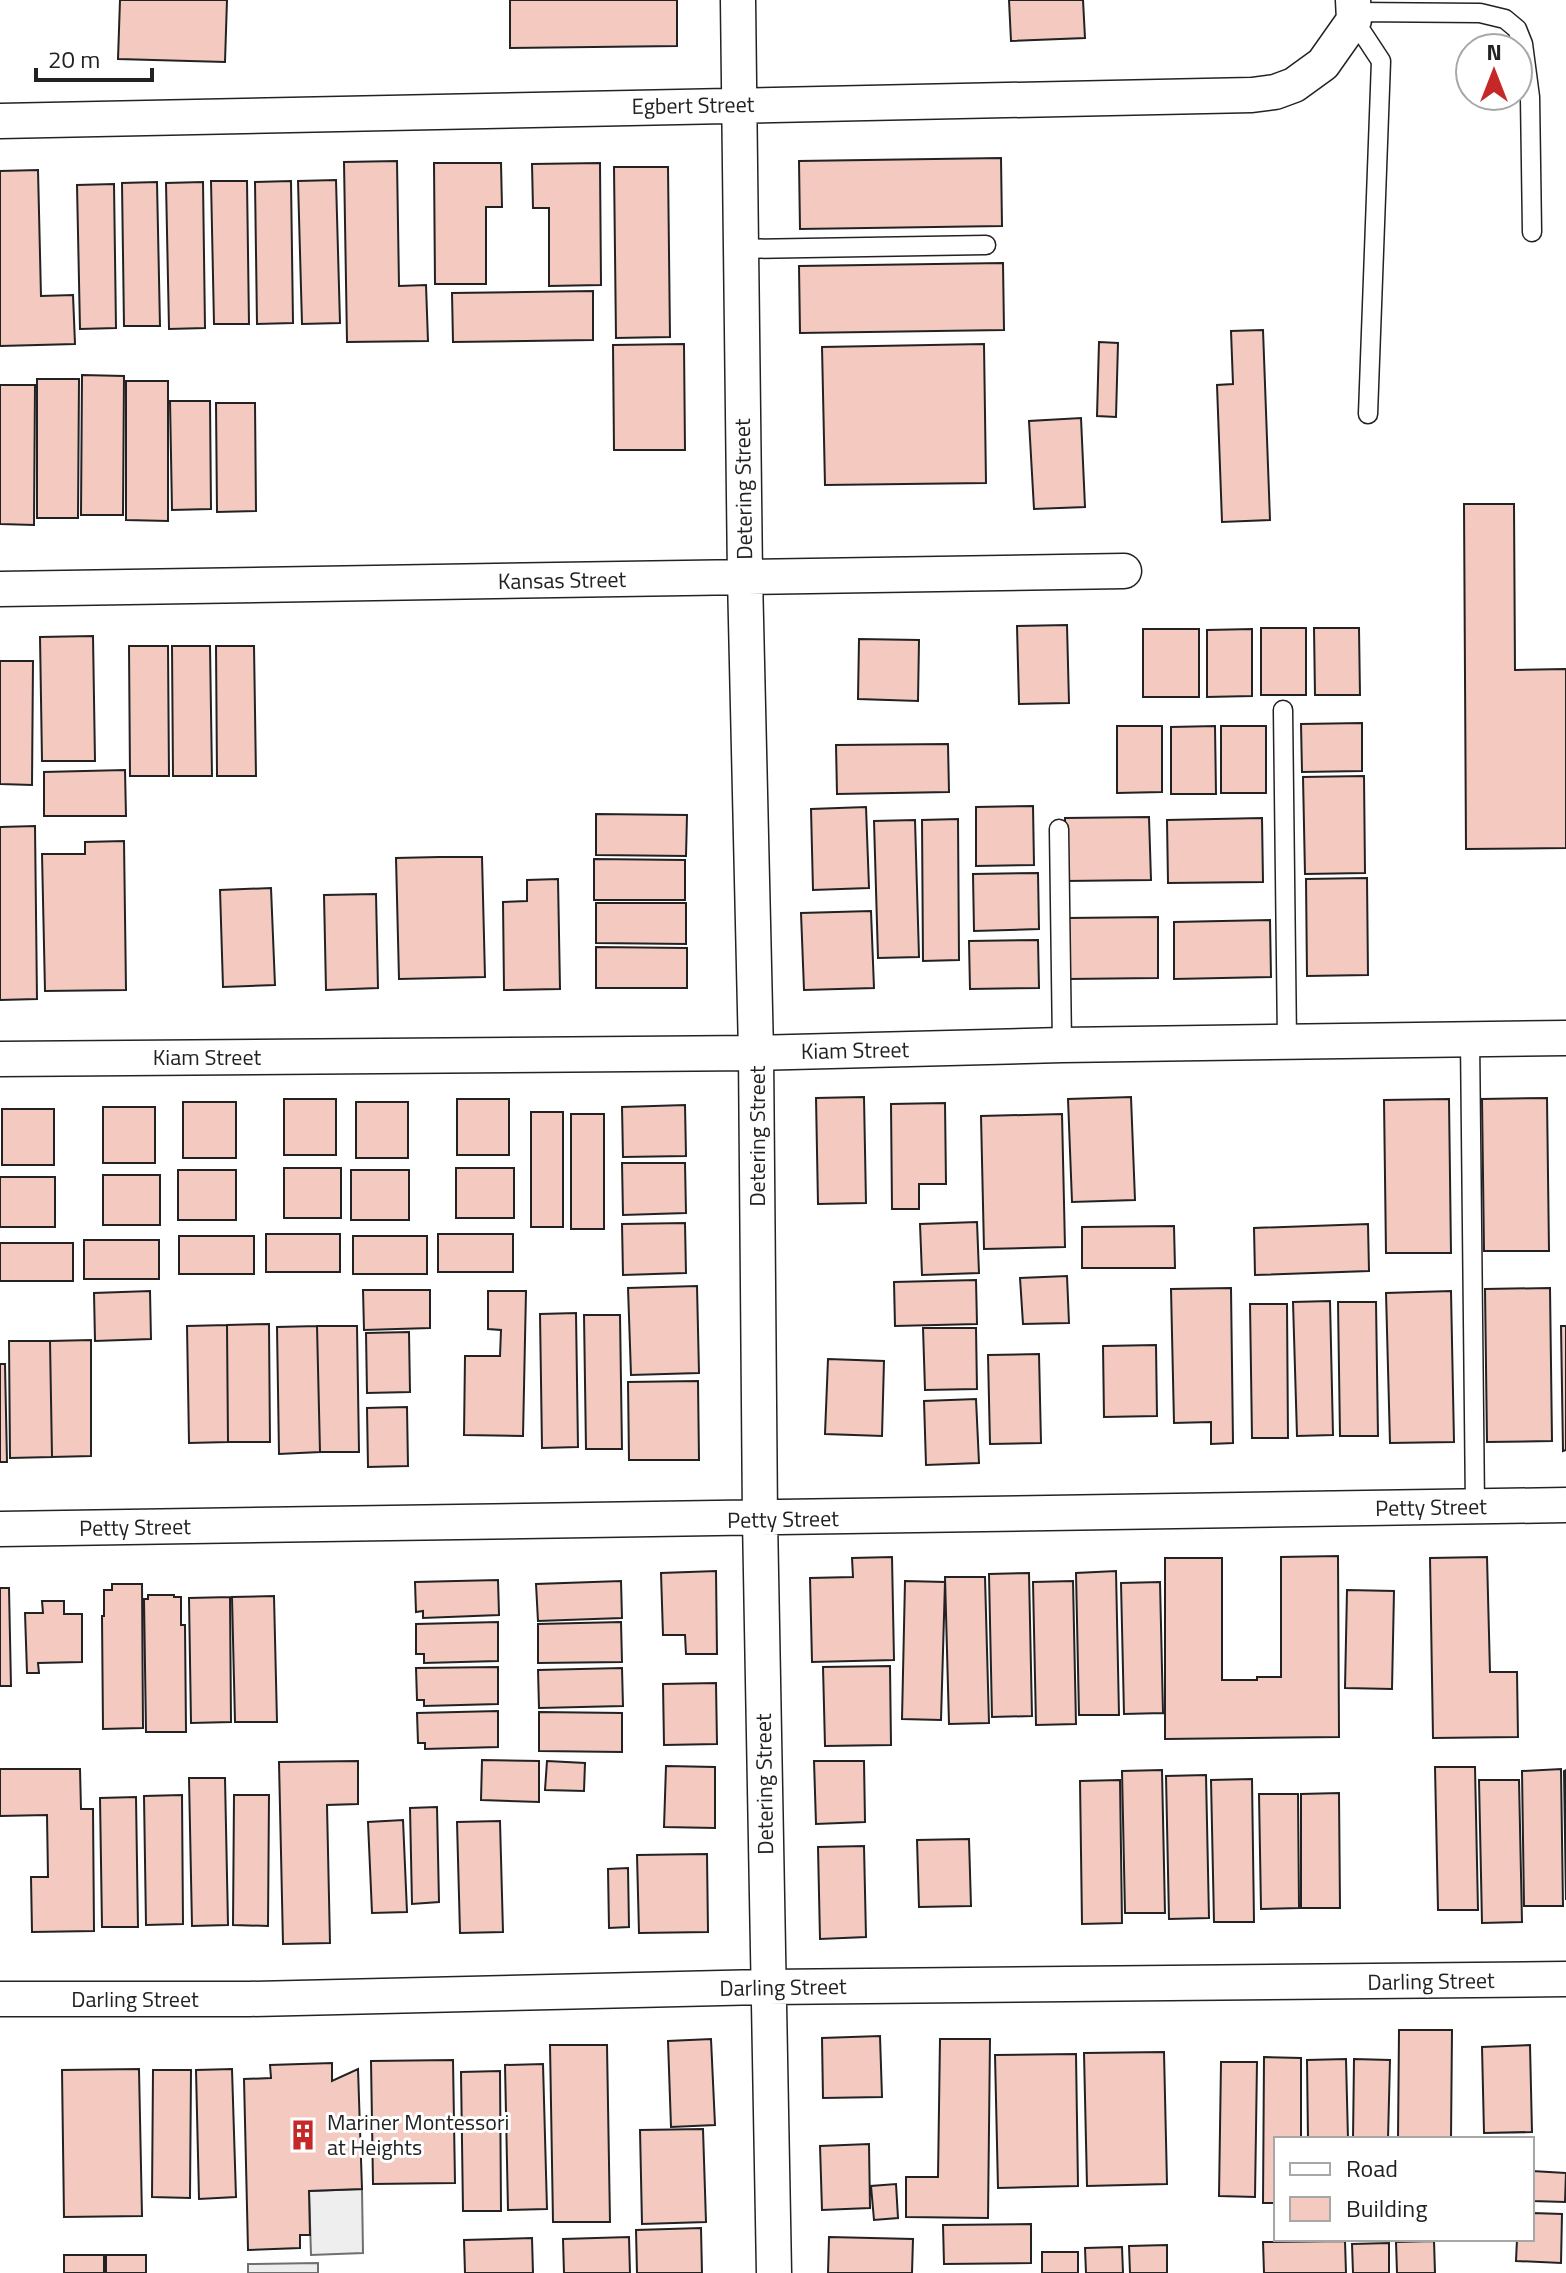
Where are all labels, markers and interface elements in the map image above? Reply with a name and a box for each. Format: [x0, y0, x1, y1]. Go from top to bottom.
scale bar [36, 32, 152, 82]
north arrow [1454, 32, 1534, 112]
text: N [1486, 35, 1502, 69]
text: 20 m [48, 41, 100, 77]
street label: Egbert Street [631, 87, 755, 123]
street label: Detering Street [725, 418, 761, 560]
street label: Kansas Street [498, 562, 627, 598]
street label: Kiam Street [801, 1032, 910, 1068]
street label: Kiam Street [153, 1040, 261, 1074]
street label: Detering Street [740, 1065, 774, 1207]
street label: Petty Street [1375, 1489, 1487, 1525]
street label: Petty Street [727, 1501, 839, 1537]
street label: Petty Street [79, 1509, 191, 1545]
street label: Detering Street [746, 1713, 782, 1855]
street label: Darling Street [1367, 1963, 1495, 1999]
street label: Darling Street [719, 1969, 847, 2005]
street label: Darling Street [71, 1982, 199, 2016]
place label: Mariner Montessori at Heights [327, 2105, 509, 2164]
building icon: Mariner Montessori at Heights [286, 2118, 320, 2152]
legend [1274, 2137, 1534, 2241]
text: Road [1346, 2150, 1398, 2186]
text: Building [1346, 2190, 1428, 2226]

